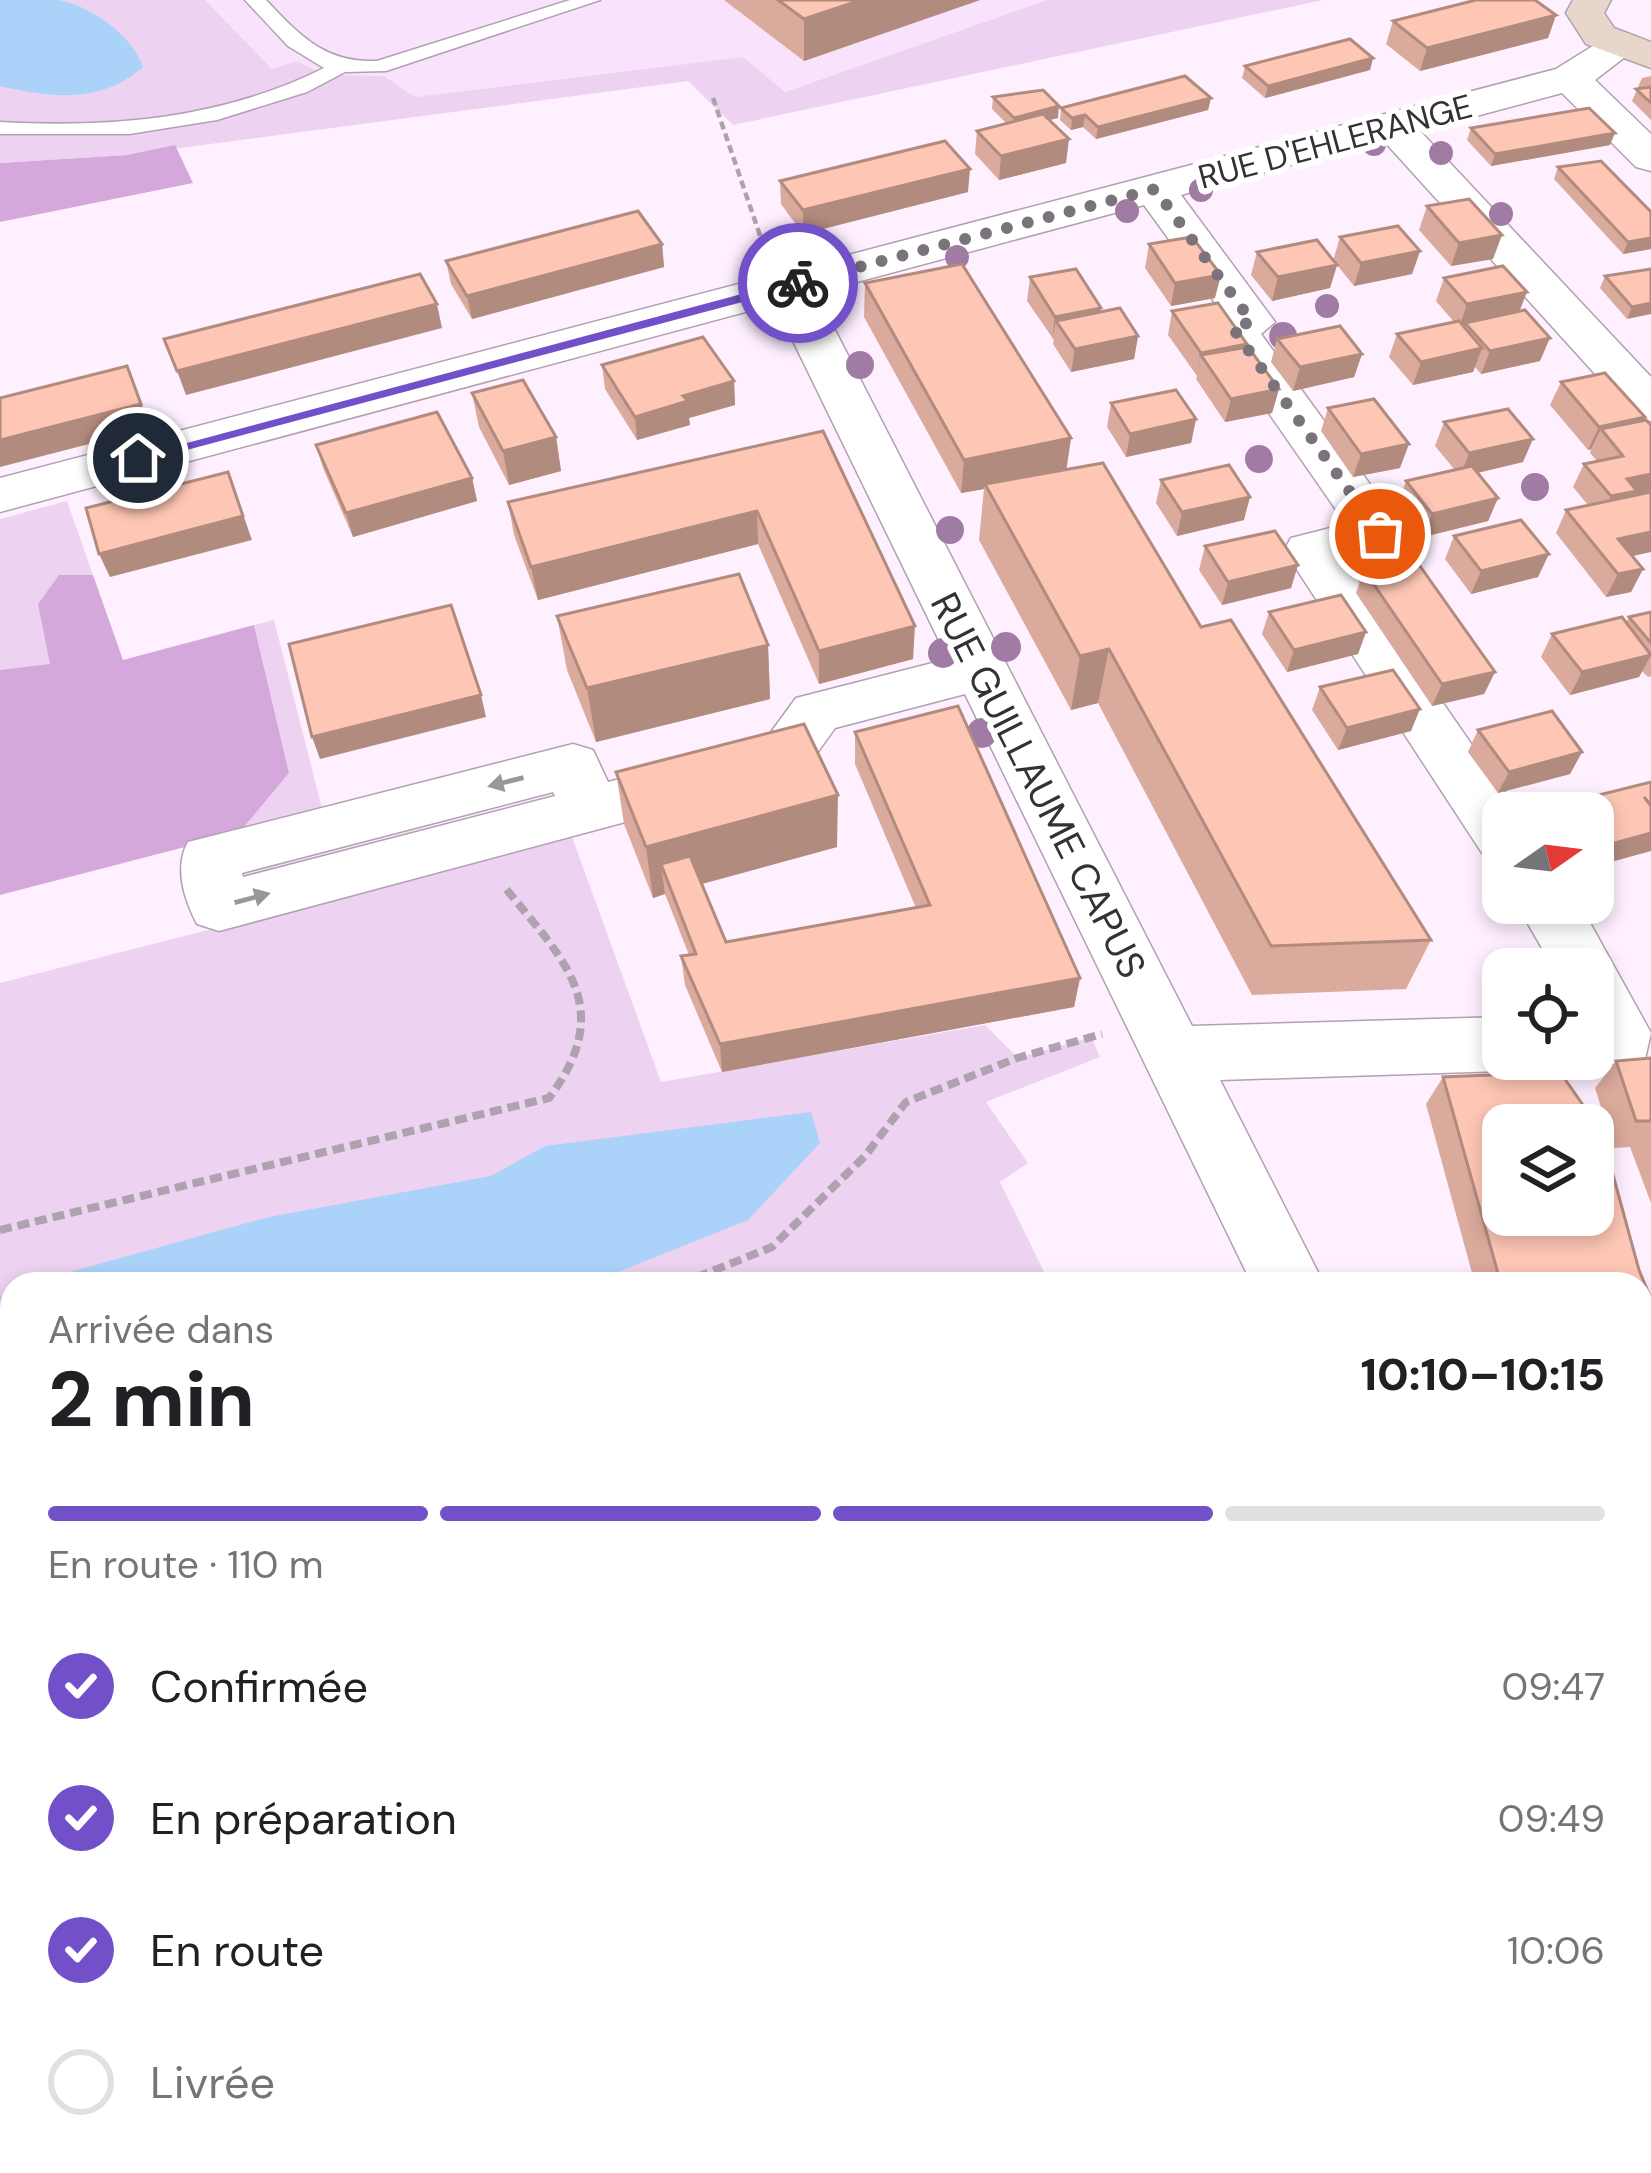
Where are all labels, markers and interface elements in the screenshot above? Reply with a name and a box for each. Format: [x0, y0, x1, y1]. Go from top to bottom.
street label: RUE D'EHLERANGE [1193, 84, 1477, 199]
courier [738, 223, 858, 343]
icon: bike [765, 250, 831, 316]
pin [87, 407, 189, 509]
icon: home [105, 425, 171, 491]
pin [1329, 483, 1431, 585]
icon: bag [1347, 501, 1413, 567]
street label: RUE GUILLAUME CAPUS [919, 584, 1158, 987]
one-way arrow [487, 773, 524, 792]
north arrow [1482, 792, 1614, 924]
map controls [1482, 792, 1614, 1236]
one-way arrow [234, 888, 271, 907]
button: locate [1482, 948, 1614, 1080]
button: layers [1482, 1104, 1614, 1236]
text: Arrivée dans [48, 1304, 274, 1355]
text: 10:10–10:15 [1360, 1345, 1605, 1404]
text: 2 min [48, 1349, 255, 1450]
text: En route · 110 m [48, 1539, 323, 1590]
icon: check [48, 1653, 114, 1719]
text: Confirmée [150, 1657, 368, 1716]
text: 09:47 [1501, 1661, 1605, 1712]
icon: check [48, 1785, 114, 1851]
text: En préparation [150, 1789, 457, 1848]
text: 09:49 [1498, 1793, 1605, 1844]
icon: check [48, 1917, 114, 1983]
text: En route [150, 1921, 324, 1980]
text: 10:06 [1507, 1925, 1605, 1976]
text: Livrée [150, 2053, 275, 2112]

